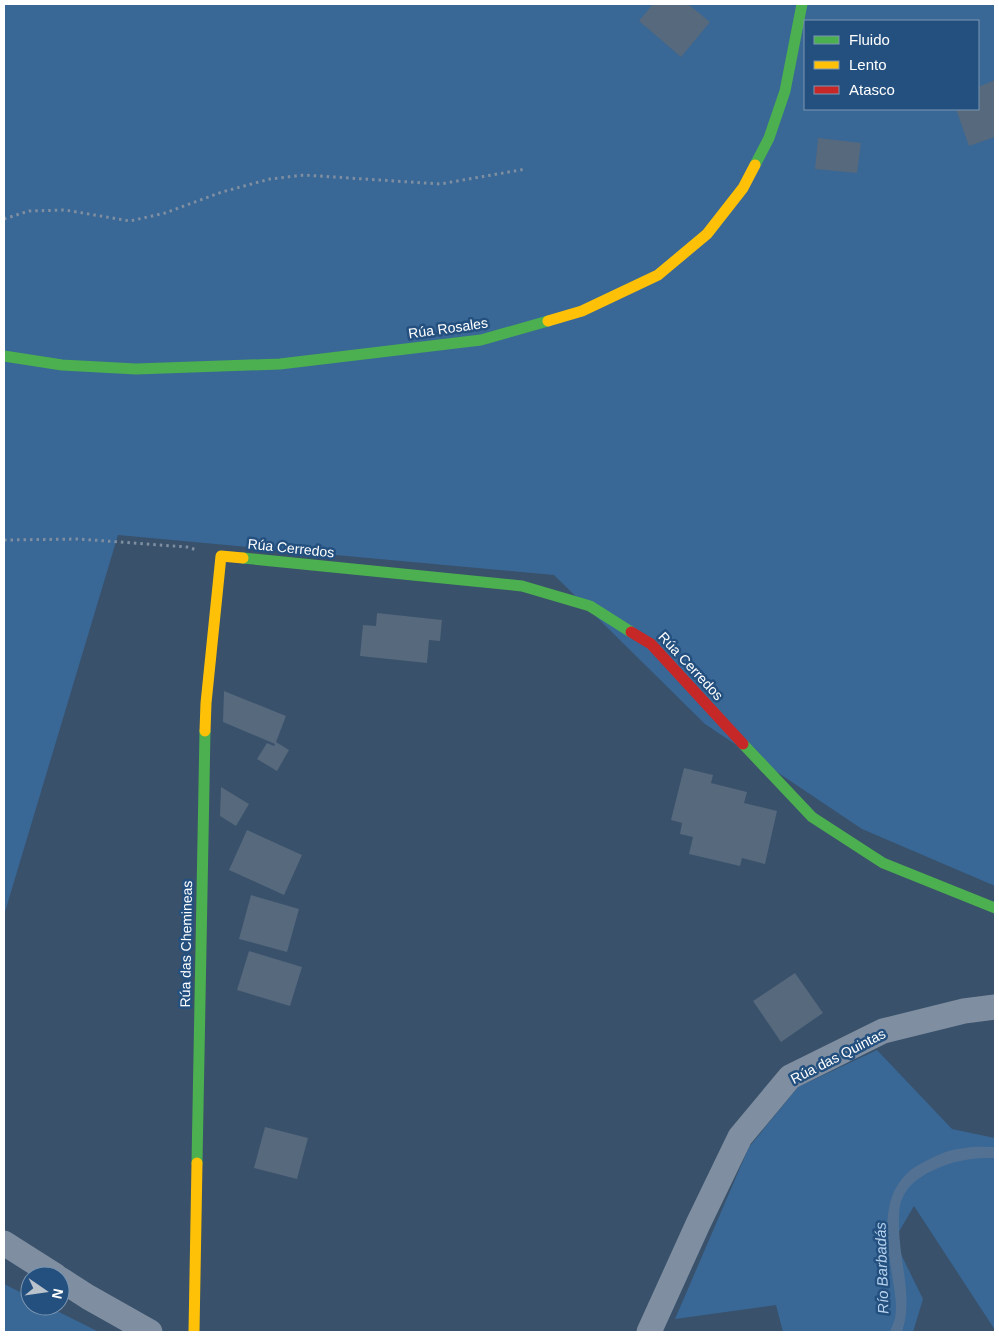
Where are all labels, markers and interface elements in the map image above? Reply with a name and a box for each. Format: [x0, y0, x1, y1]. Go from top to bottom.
legend [804, 20, 979, 110]
text: Fluido [849, 31, 890, 48]
text: Lento [849, 56, 887, 73]
text: Atasco [849, 81, 895, 98]
street label: Rúa Rosales [407, 315, 489, 341]
street label: Rúa Cerredos [247, 535, 335, 561]
street label: Rúa Cerredos [655, 629, 727, 703]
street label: Rúa das Chemineas [177, 880, 195, 1008]
street label: Rúa das Quintas [788, 1025, 888, 1087]
water label: Río Barbadás [871, 1221, 892, 1314]
north arrow [20, 1266, 70, 1316]
text: N [49, 1287, 67, 1301]

